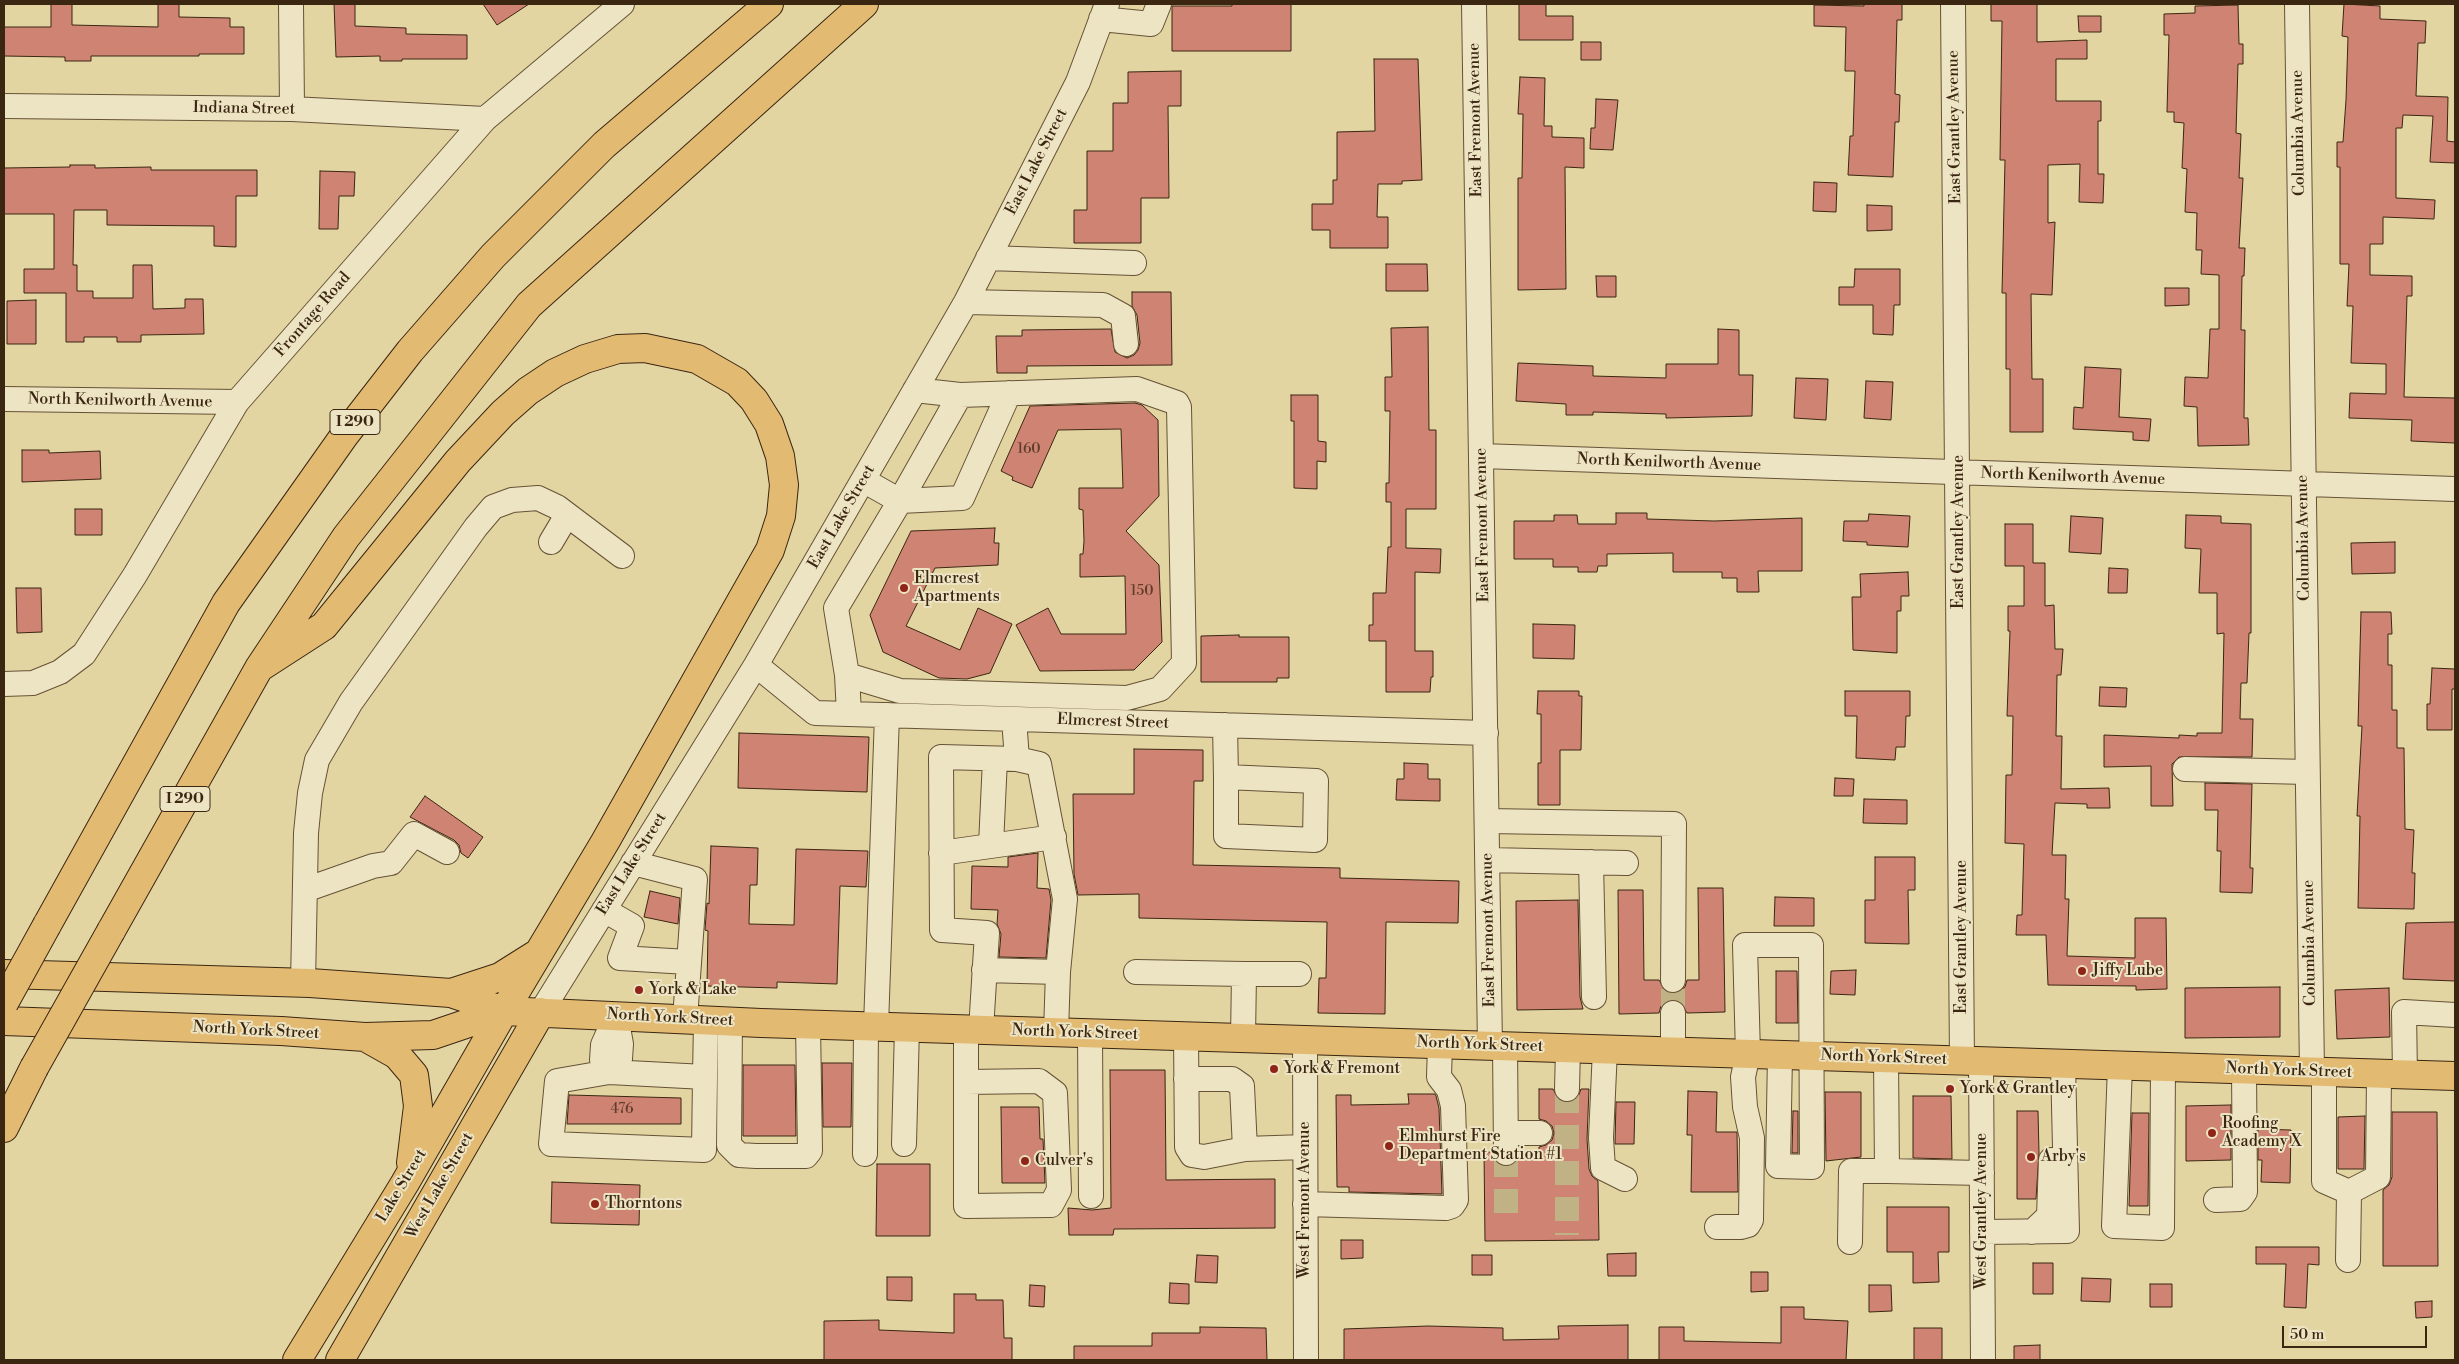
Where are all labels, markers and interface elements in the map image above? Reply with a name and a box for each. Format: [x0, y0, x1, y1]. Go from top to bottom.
street label: East Fremont Avenue [1465, 43, 1487, 197]
street label: East Grantley Avenue [1944, 50, 1966, 204]
street label: Columbia Avenue [2288, 70, 2310, 196]
street label: Indiana Street [193, 99, 295, 119]
street label: East Lake Street [1002, 106, 1072, 218]
street label: Frontage Road [271, 269, 355, 361]
street label: North Kenilworth Avenue [28, 390, 212, 412]
road number: I 290 [330, 410, 380, 434]
house number: 160 [1017, 442, 1041, 458]
street label: East Fremont Avenue [1472, 448, 1494, 602]
street label: North Kenilworth Avenue [1576, 450, 1762, 476]
street label: East Grantley Avenue [1949, 455, 1969, 609]
street label: East Lake Street [804, 462, 880, 572]
street label: North Kenilworth Avenue [1980, 464, 2166, 490]
street label: Columbia Avenue [2293, 475, 2315, 601]
place label: Elmcrest Apartments [914, 569, 1000, 607]
marker: Elmcrest Apartments [898, 582, 910, 594]
house number: 150 [1130, 584, 1154, 600]
street label: Elmcrest Street [1057, 710, 1169, 734]
road number: I 290 [160, 786, 210, 812]
street label: East Lake Street [593, 809, 671, 919]
street label: East Fremont Avenue [1478, 853, 1500, 1007]
street label: East Grantley Avenue [1952, 860, 1972, 1014]
street label: Columbia Avenue [2299, 880, 2321, 1006]
place label: Jiffy Lube [2092, 961, 2163, 981]
marker: Jiffy Lube [2076, 965, 2088, 977]
place label: York & Lake [649, 980, 737, 1000]
marker: York & Lake [633, 984, 645, 996]
street label: North York Street [606, 1005, 734, 1031]
street label: North York Street [192, 1018, 320, 1044]
street label: North York Street [1011, 1021, 1139, 1045]
street label: North York Street [1416, 1033, 1544, 1057]
street label: North York Street [1820, 1046, 1948, 1070]
place label: York & Fremont [1284, 1059, 1400, 1079]
street label: North York Street [2225, 1059, 2353, 1083]
marker: York & Fremont [1268, 1063, 1280, 1075]
place label: York & Grantley [1960, 1079, 2075, 1099]
marker: York & Grantley [1944, 1083, 1956, 1095]
house number: 476 [611, 1102, 633, 1118]
place label: Roofing Academy X [2222, 1114, 2302, 1152]
street label: West Fremont Avenue [1295, 1121, 1315, 1279]
place label: Elmhurst Fire Department Station #1 [1399, 1127, 1562, 1165]
marker: Roofing Academy X [2206, 1127, 2218, 1139]
street label: West Lake Street [402, 1129, 478, 1243]
street label: West Grantley Avenue [1972, 1133, 1992, 1289]
marker: Elmhurst Fire Department Station #1 [1383, 1140, 1395, 1152]
street label: Lake Street [373, 1146, 431, 1226]
place label: Arby's [2041, 1147, 2086, 1167]
place label: Culver's [1035, 1151, 1093, 1171]
marker: Arby's [2025, 1151, 2037, 1163]
marker: Culver's [1019, 1155, 1031, 1167]
place label: Thorntons [605, 1194, 682, 1214]
marker: Thorntons [589, 1198, 601, 1210]
scale bar [2284, 1316, 2429, 1348]
text: 50 m [2290, 1325, 2324, 1344]

